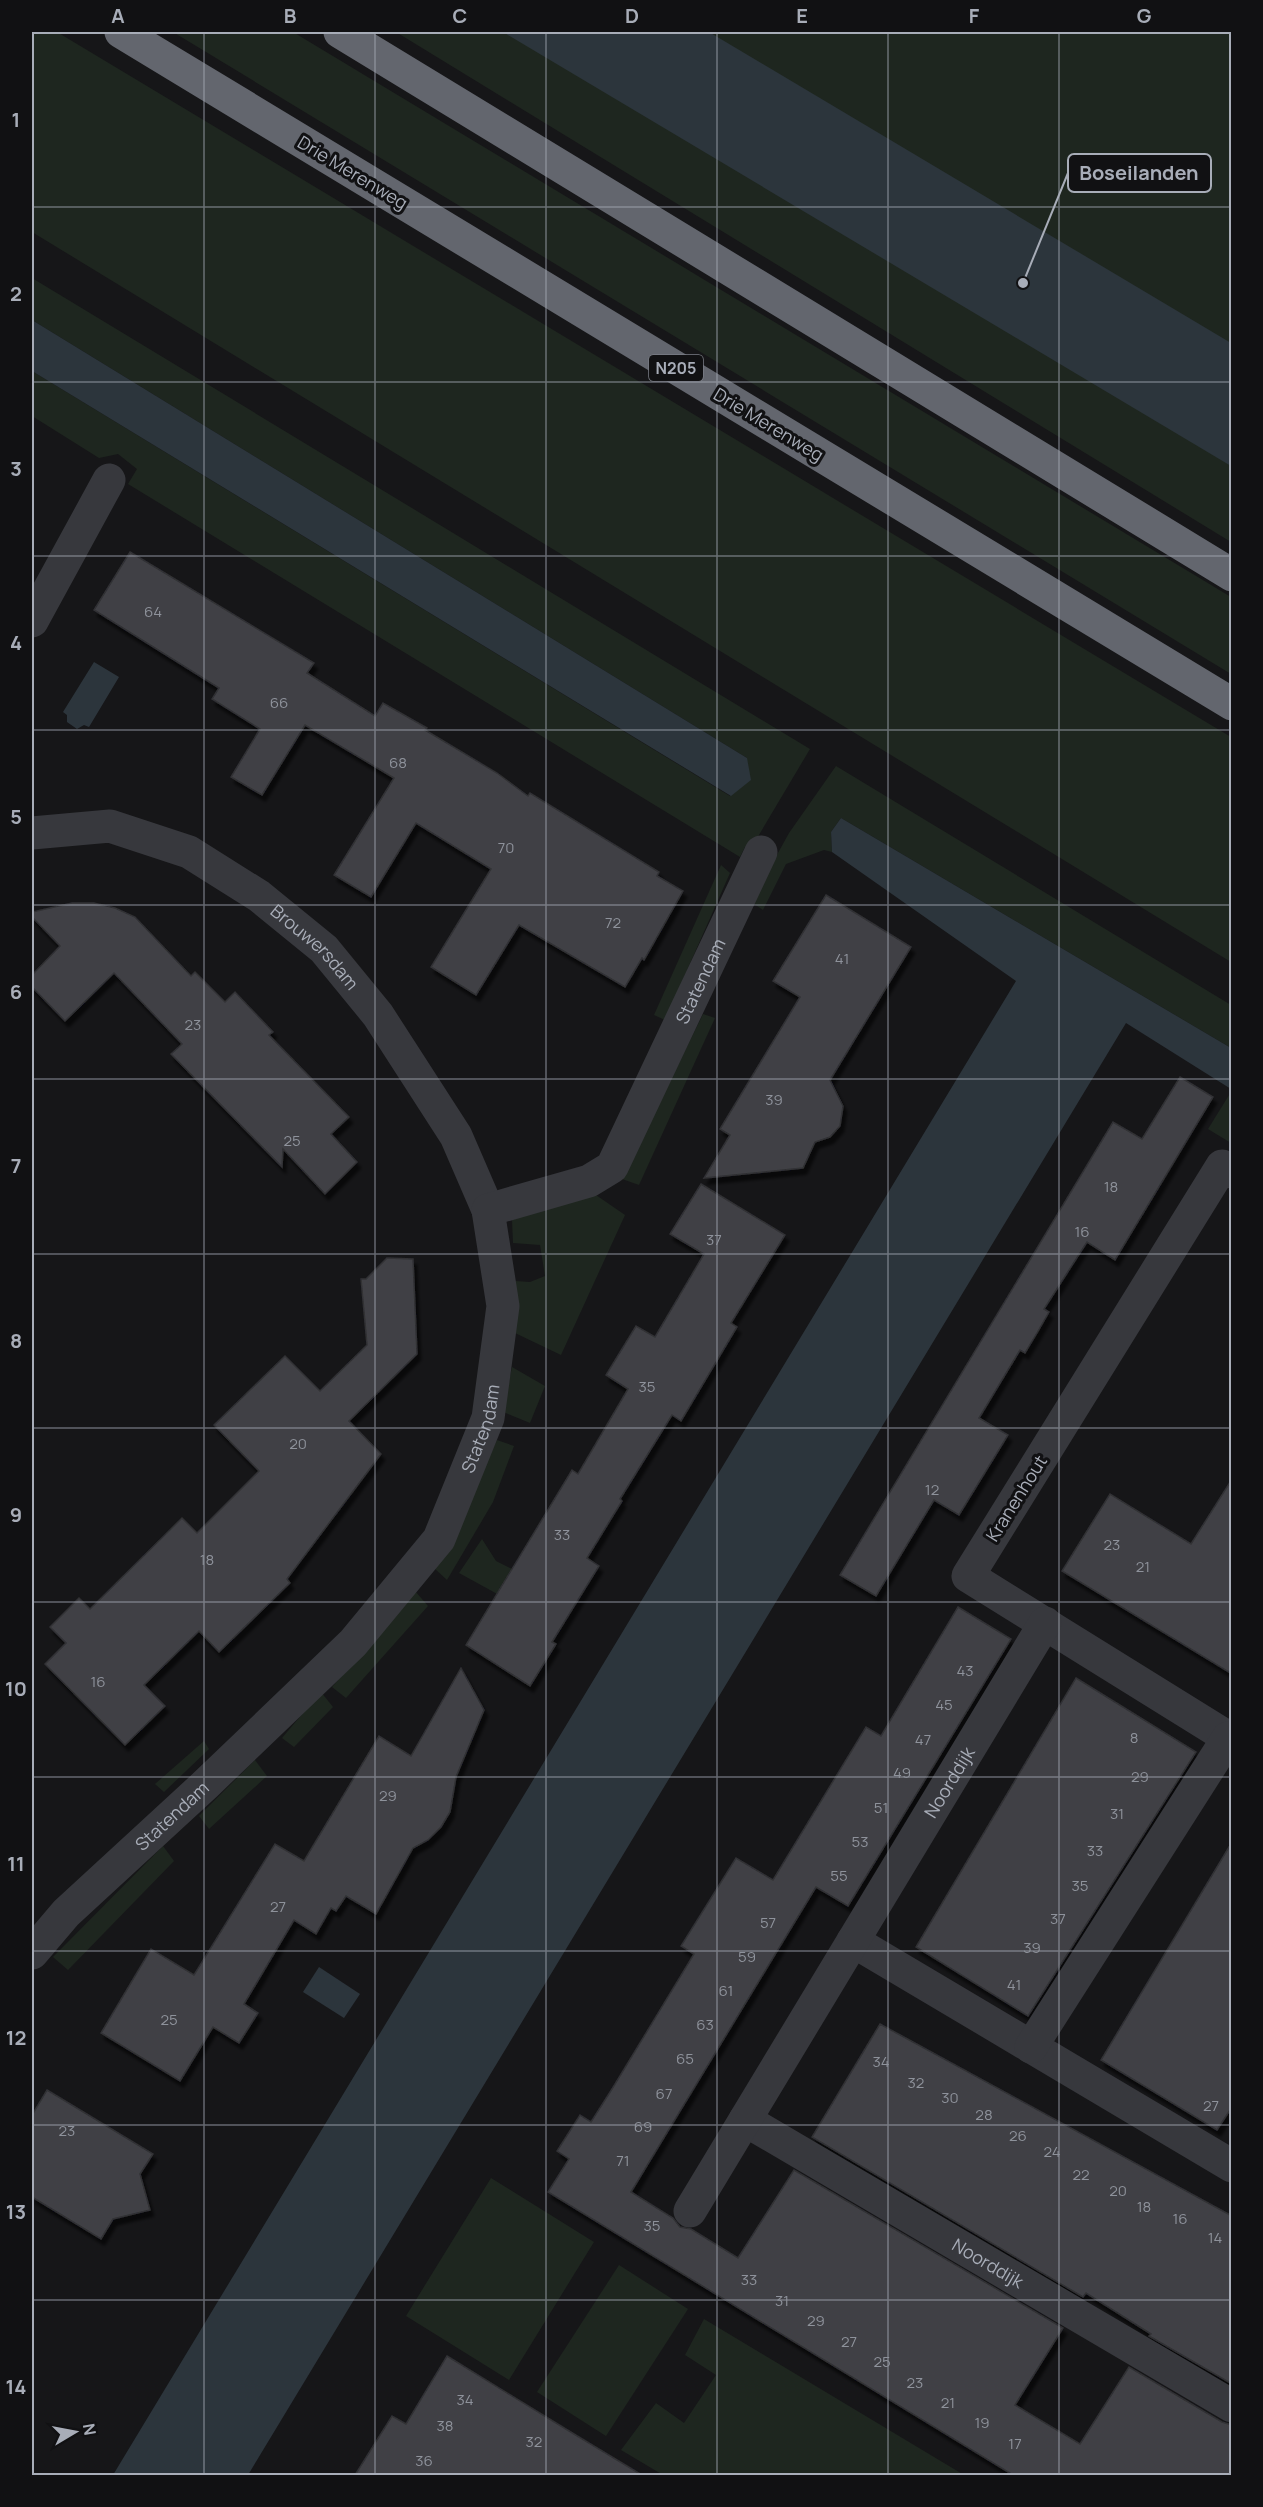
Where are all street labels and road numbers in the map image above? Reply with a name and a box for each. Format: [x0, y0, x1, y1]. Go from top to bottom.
street label: Drie Merenweg [293, 130, 413, 214]
road number: N205 [649, 355, 703, 381]
street label: Drie Merenweg [709, 382, 829, 466]
street label: Brouwersdam [266, 899, 364, 995]
street label: Statendam [669, 934, 731, 1028]
street label: Statendam [455, 1383, 504, 1476]
street label: Kranenhout [980, 1450, 1052, 1546]
street label: Noorddijk [918, 1741, 980, 1822]
street label: Statendam [130, 1776, 214, 1856]
street label: Noorddijk [948, 2232, 1029, 2294]

